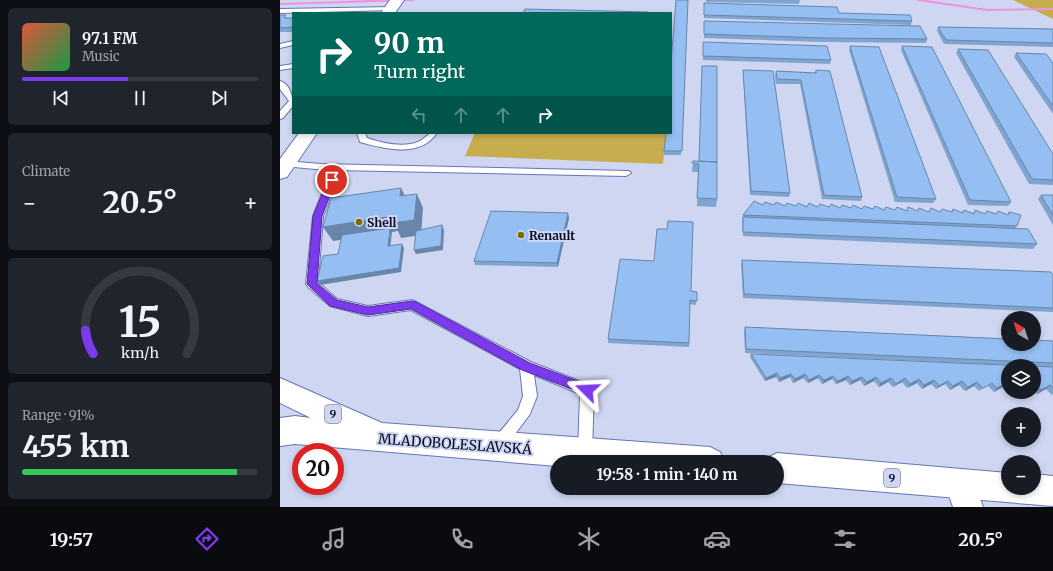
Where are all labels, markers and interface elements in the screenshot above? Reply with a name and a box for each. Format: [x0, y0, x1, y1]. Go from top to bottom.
text: 90 m [374, 25, 445, 61]
icon: right [308, 28, 360, 80]
text: 97.1 FM [82, 29, 137, 48]
text: Music [82, 48, 120, 65]
text: Turn right [374, 60, 465, 83]
icon: previous [50, 87, 72, 109]
icon: pause [129, 87, 151, 109]
icon: next [208, 87, 230, 109]
icon: left [408, 104, 430, 126]
icon: ahead [450, 104, 472, 126]
icon: ahead [492, 104, 514, 126]
icon: right [534, 104, 556, 126]
text: Climate [22, 163, 70, 180]
pin [315, 163, 349, 197]
icon: arrive [321, 169, 343, 191]
text: 20.5° [103, 183, 177, 221]
text: − [22, 189, 37, 217]
text: + [243, 189, 258, 217]
place label: Shell [367, 215, 397, 230]
marker: Shell [354, 217, 364, 227]
place label: Renault [529, 228, 575, 243]
marker: Renault [516, 230, 526, 240]
text: 15 [119, 296, 161, 348]
north arrow [1001, 311, 1041, 351]
map controls [1001, 311, 1041, 495]
text: km/h [121, 343, 159, 361]
button: layers [1001, 359, 1041, 399]
position arrow [566, 369, 608, 411]
road number: 9 [325, 405, 341, 423]
text: Range · 91% [22, 407, 95, 424]
button: + [1001, 407, 1041, 447]
text: 455 km [22, 427, 130, 465]
street label: MLADOBOLESLAVSKÁ [377, 430, 533, 458]
speed limit sign: 20 [292, 443, 344, 495]
button: − [1001, 455, 1041, 495]
text: 19:58 · 1 min · 140 m [597, 465, 737, 484]
road number: 9 [884, 469, 900, 487]
icon: directions [193, 525, 221, 553]
icon: music [320, 525, 348, 553]
icon: phone [448, 525, 476, 553]
icon: climate [575, 525, 603, 553]
icon: car [703, 525, 731, 553]
icon: filters [831, 525, 859, 553]
text: 19:57 [50, 528, 93, 551]
text: 20.5° [958, 528, 1003, 551]

